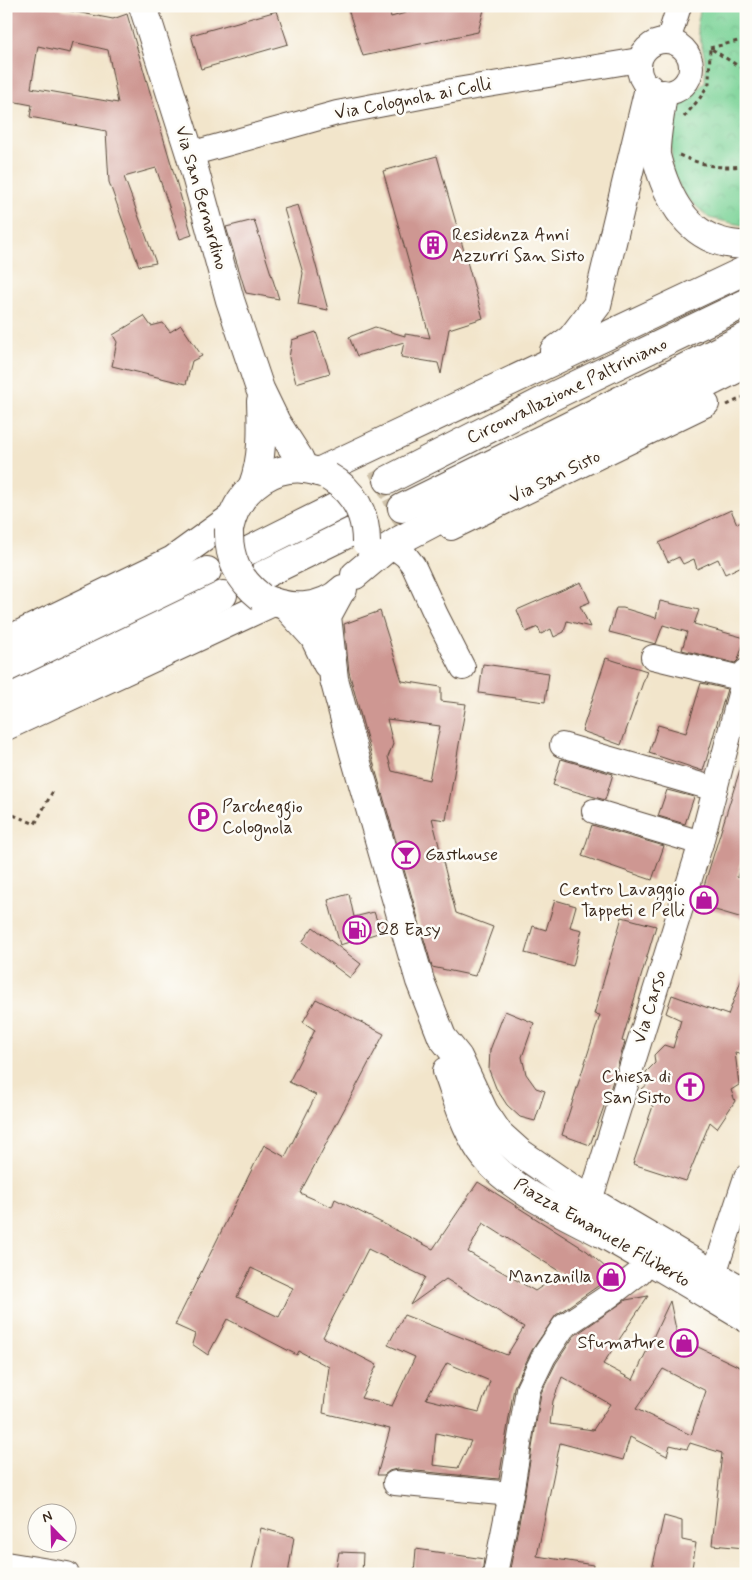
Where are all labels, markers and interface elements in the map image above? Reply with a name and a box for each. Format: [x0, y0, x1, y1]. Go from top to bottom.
street label: Via Colognola ai Colli [332, 72, 494, 127]
street label: Via San Bernardino [169, 123, 233, 273]
place label: Residenza Anni Azzurri San Sisto [452, 223, 585, 268]
building icon: Residenza Anni Azzurri San Sisto [418, 230, 448, 260]
street label: Circonvallazione Paltriniano [463, 332, 671, 450]
street label: Via San Sisto [505, 445, 605, 509]
place label: Parcheggio Colognola [222, 795, 303, 841]
parking icon: Parcheggio Colognola [188, 802, 218, 832]
bar icon: Gasthouse [391, 840, 421, 870]
place label: Gasthouse [425, 843, 498, 867]
place label: Centro Lavaggio Tappeti e Pelli [559, 878, 685, 923]
shop icon: Centro Lavaggio Tappeti e Pelli [689, 885, 719, 915]
fuel station icon: Q8 Easy [342, 915, 372, 945]
place label: Q8 Easy [376, 918, 441, 942]
street label: Via Carso [628, 968, 672, 1046]
place label: Chiesa di San Sisto [602, 1065, 671, 1110]
church icon: Chiesa di San Sisto [675, 1072, 705, 1102]
street label: Piazza Emanuele Filiberto [509, 1173, 695, 1293]
shop icon: Manzanilla [596, 1262, 626, 1292]
place label: Manzanilla [509, 1265, 592, 1289]
shop icon: Sfumature [669, 1328, 699, 1358]
place label: Sfumature [577, 1331, 665, 1355]
north arrow [28, 1502, 78, 1552]
text: N [40, 1507, 55, 1527]

